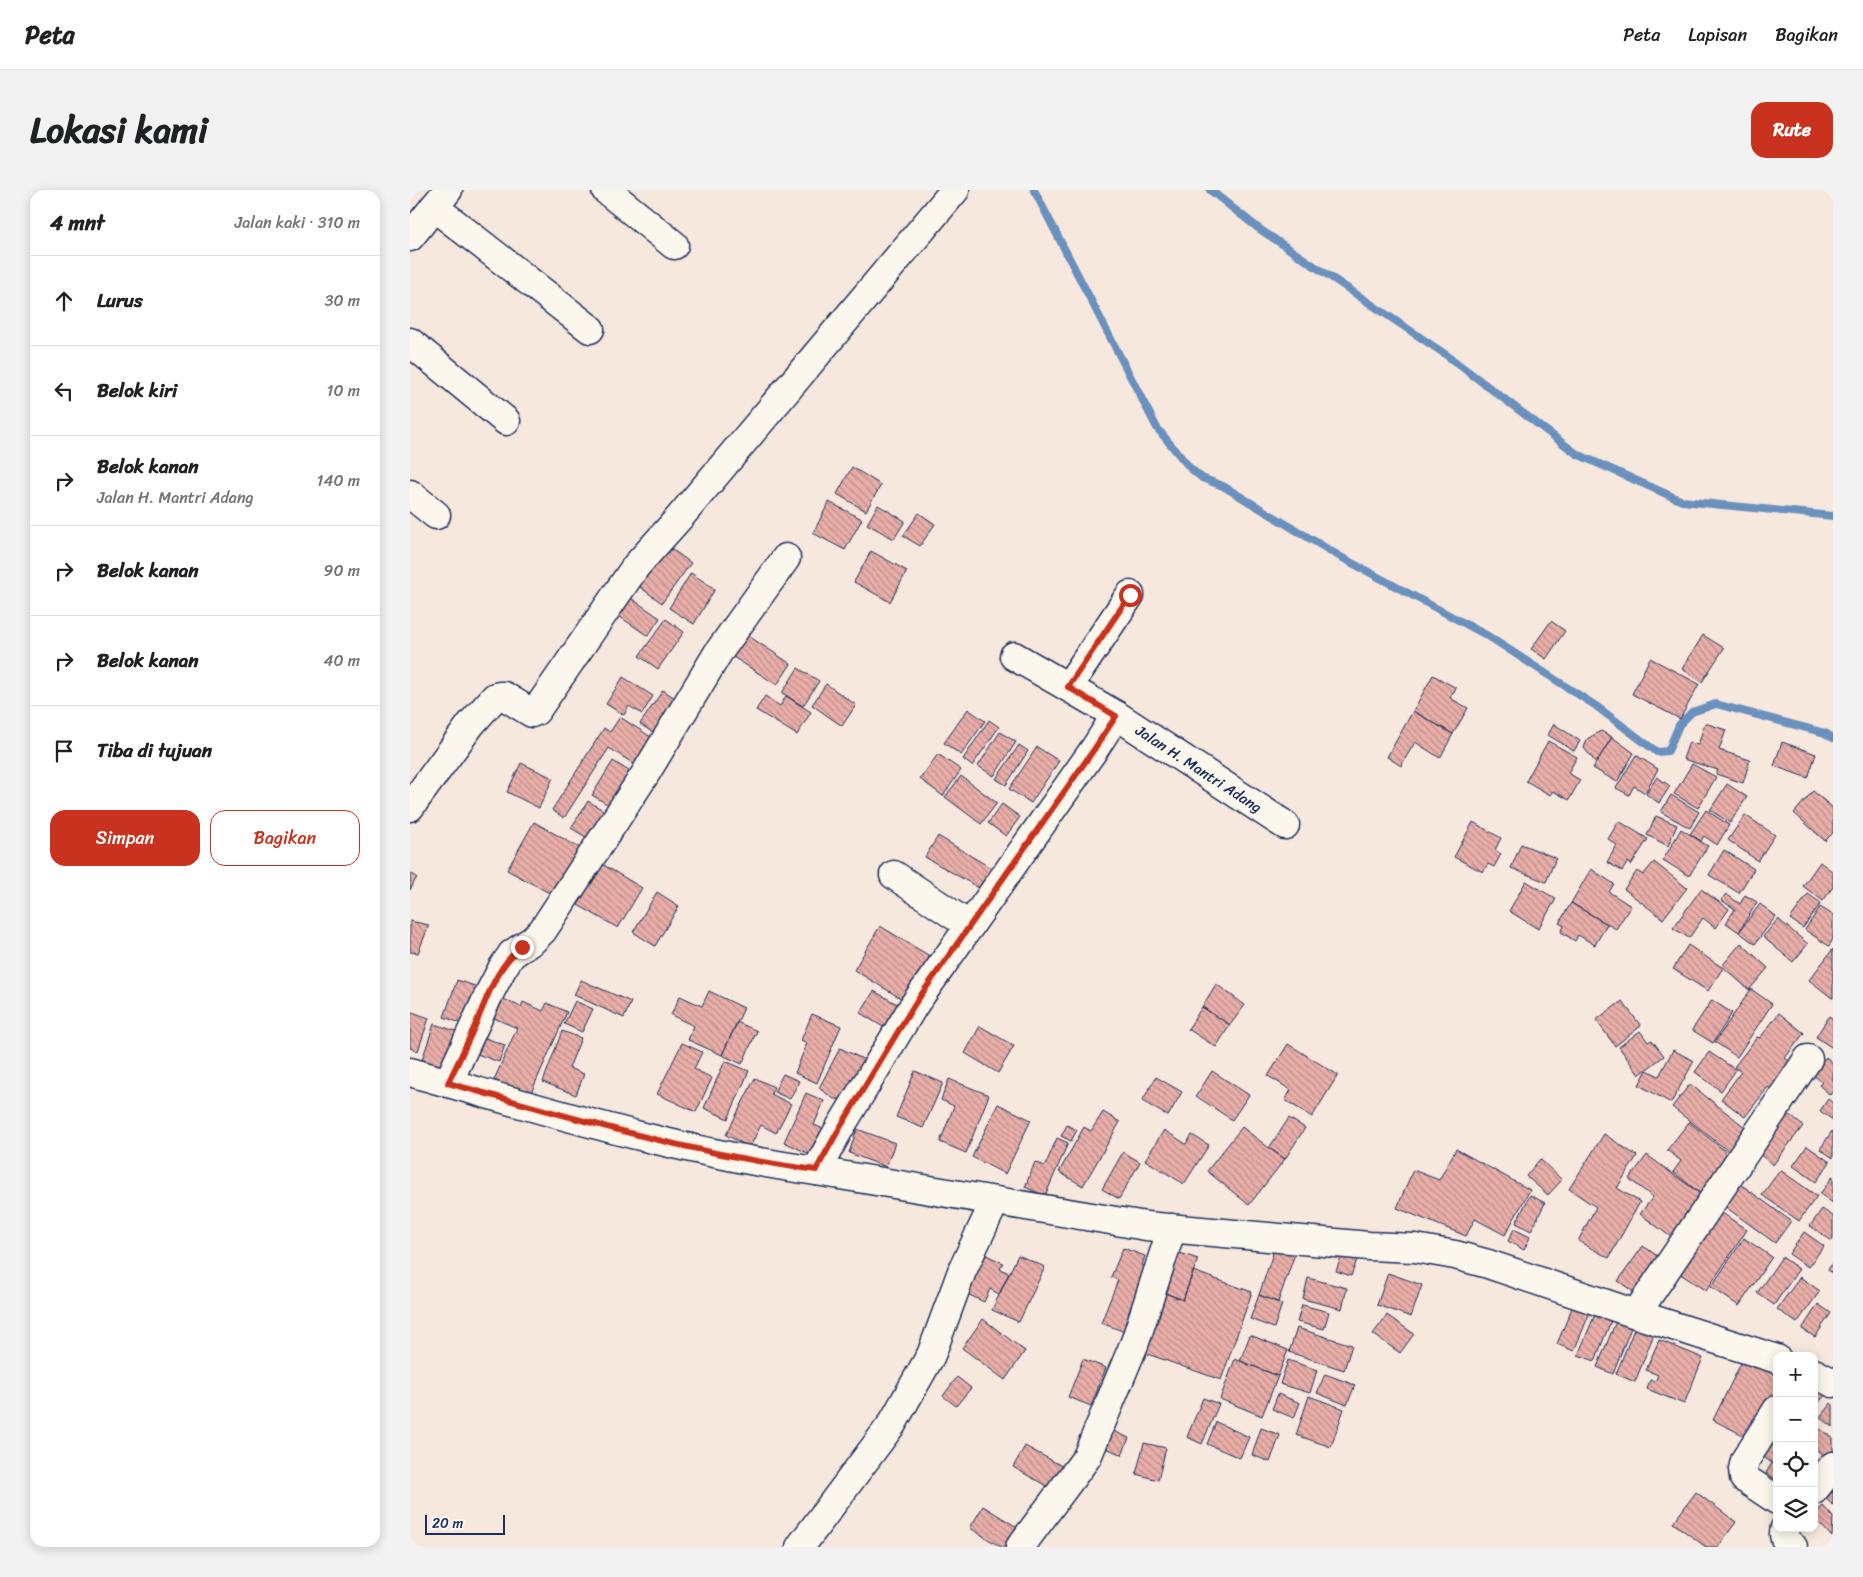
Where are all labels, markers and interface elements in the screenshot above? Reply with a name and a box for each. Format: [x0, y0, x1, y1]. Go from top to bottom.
text: Peta [25, 14, 74, 56]
text: Peta [1623, 19, 1660, 51]
text: Lapisan [1688, 19, 1747, 51]
text: Bagikan [1775, 19, 1838, 51]
text: Lokasi kami [30, 99, 208, 161]
button: Rute [1751, 102, 1833, 158]
text: 4 mnt [50, 204, 105, 242]
text: Jalan kaki · 310 m [235, 208, 360, 237]
text: Lurus [97, 284, 143, 317]
text: 30 m [325, 286, 360, 315]
icon: ahead [50, 287, 78, 315]
text: Belok kiri [97, 374, 177, 407]
text: 10 m [327, 376, 360, 405]
icon: left [50, 377, 78, 405]
text: Belok kanan [97, 450, 199, 483]
text: 140 m [317, 466, 360, 495]
icon: right [50, 467, 78, 495]
text: Jalan H. Mantri Adang [97, 483, 254, 512]
text: Belok kanan [97, 554, 199, 587]
text: 90 m [324, 556, 360, 585]
icon: right [50, 557, 78, 585]
route start [1119, 584, 1142, 607]
text: Belok kanan [97, 644, 199, 677]
text: 40 m [323, 646, 360, 675]
icon: right [50, 647, 78, 675]
street label: Jalan H. Mantri Adang [1129, 717, 1267, 820]
text: Tiba di tujuan [97, 734, 212, 767]
icon: arrive [50, 737, 78, 765]
button: Simpan [50, 810, 200, 866]
button: Bagikan [210, 810, 360, 866]
route end [511, 936, 534, 959]
map controls [1773, 1352, 1818, 1532]
button: + [1773, 1352, 1818, 1397]
button: − [1773, 1397, 1818, 1442]
button: locate [1773, 1442, 1818, 1487]
button: layers [1773, 1487, 1818, 1532]
text: 20 m [432, 1511, 463, 1536]
scale bar [425, 1512, 505, 1535]

